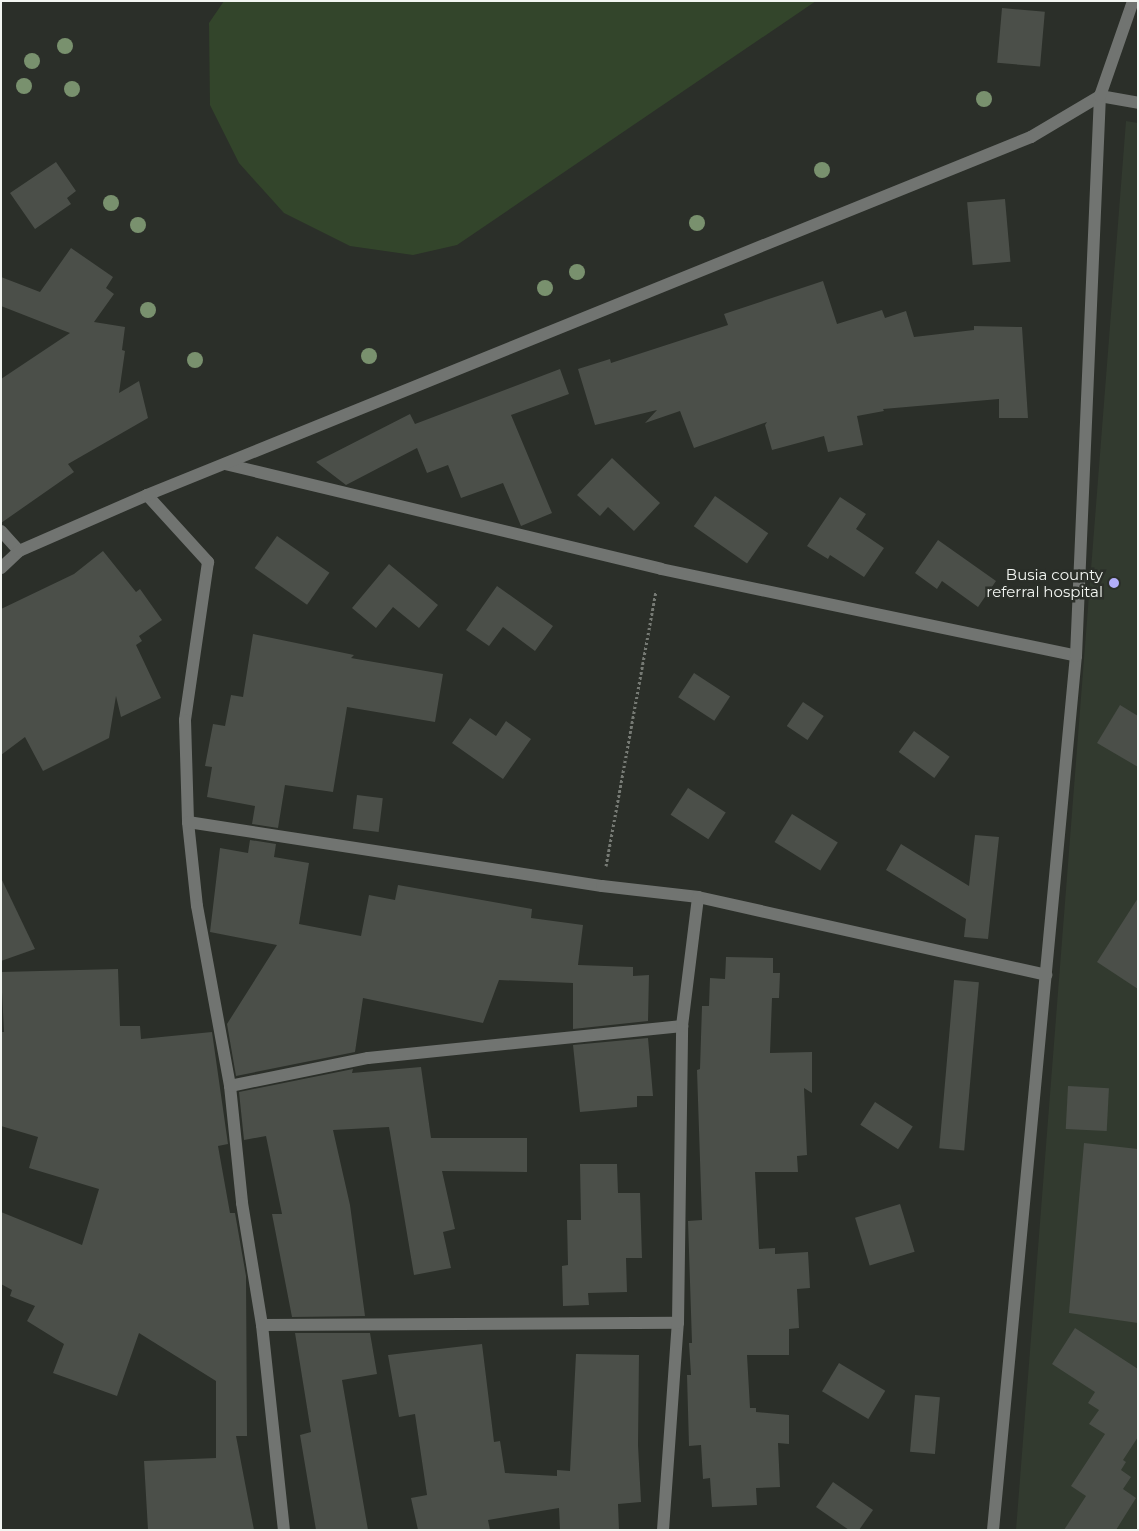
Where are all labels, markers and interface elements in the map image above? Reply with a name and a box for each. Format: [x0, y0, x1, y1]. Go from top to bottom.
place label: Busia county referral hospital [986, 565, 1103, 600]
marker: Busia county referral hospital [1107, 576, 1121, 590]

